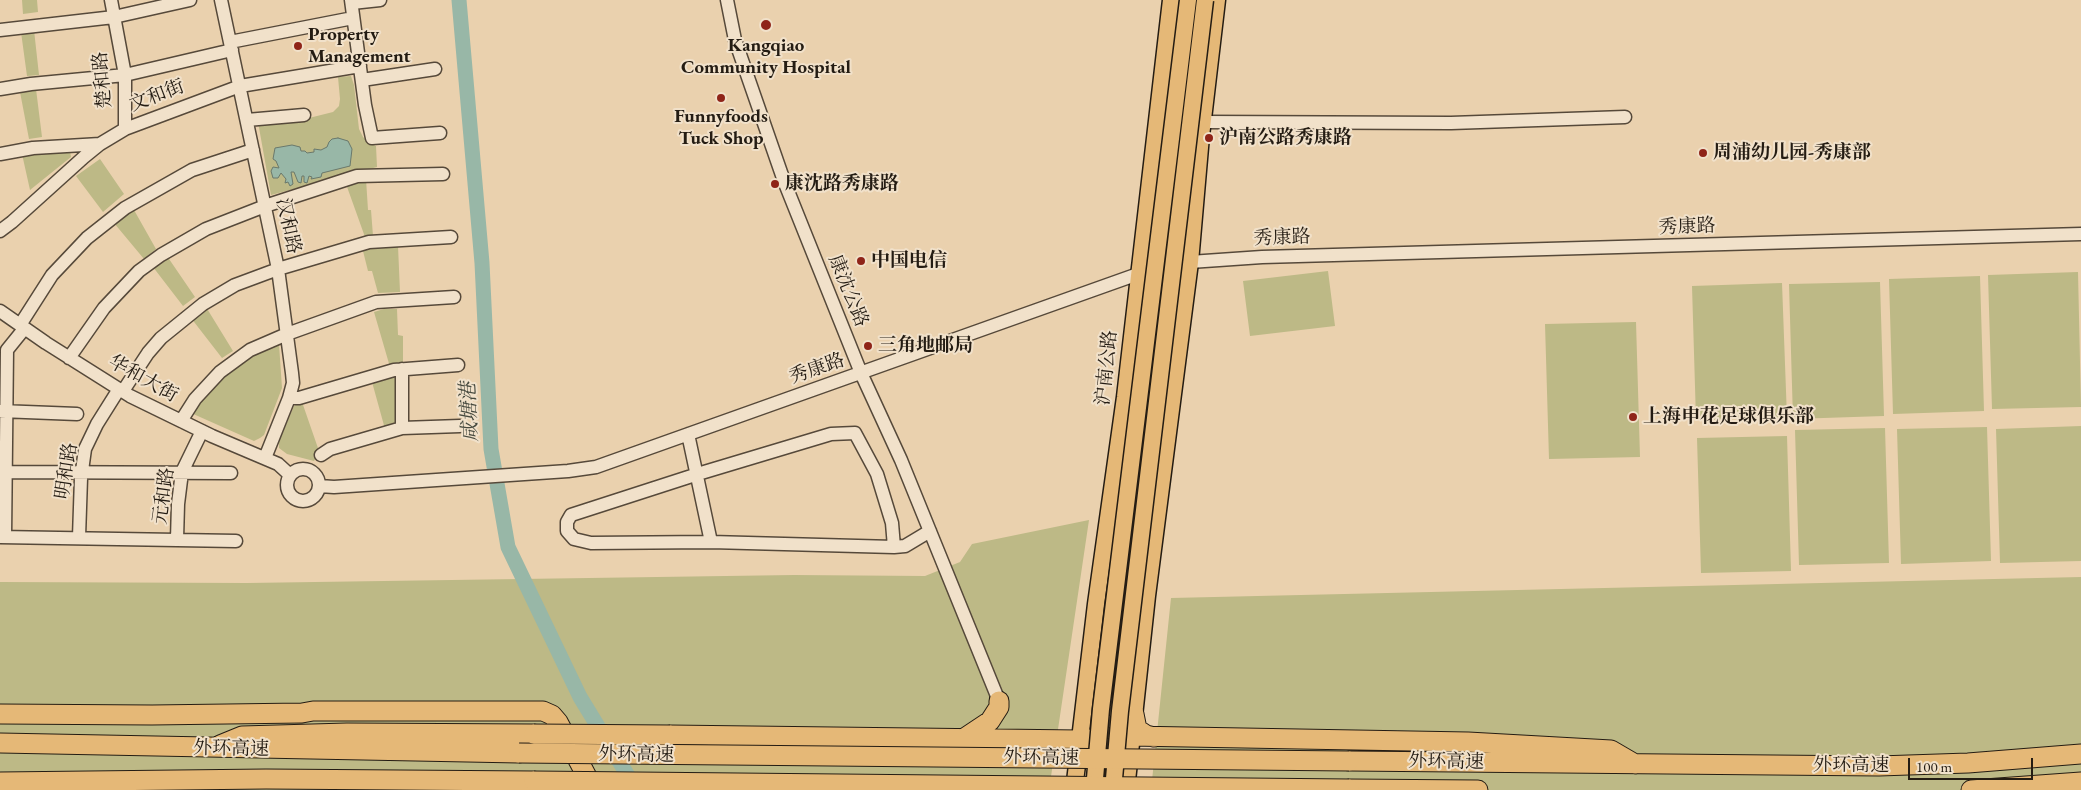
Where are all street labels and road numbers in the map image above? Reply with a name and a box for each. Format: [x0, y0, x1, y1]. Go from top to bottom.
street label: 楚和路 [89, 51, 117, 109]
street label: 文和街 [126, 75, 188, 117]
street label: 汉和路 [271, 196, 305, 256]
street label: 秀康路 [1658, 215, 1716, 239]
street label: 秀康路 [1253, 226, 1311, 250]
street label: 康沈公路 [823, 251, 873, 331]
street label: 沪南公路 [1092, 329, 1122, 407]
street label: 秀康路 [786, 349, 848, 389]
street label: 华和大街 [104, 351, 182, 407]
street label: 明和路 [51, 441, 83, 501]
street label: 元和路 [149, 466, 179, 526]
street label: 外环高速 [193, 737, 269, 761]
street label: 外环高速 [598, 743, 674, 767]
street label: 外环高速 [1003, 746, 1079, 770]
street label: 外环高速 [1408, 750, 1484, 774]
street label: 外环高速 [1813, 755, 1889, 777]

